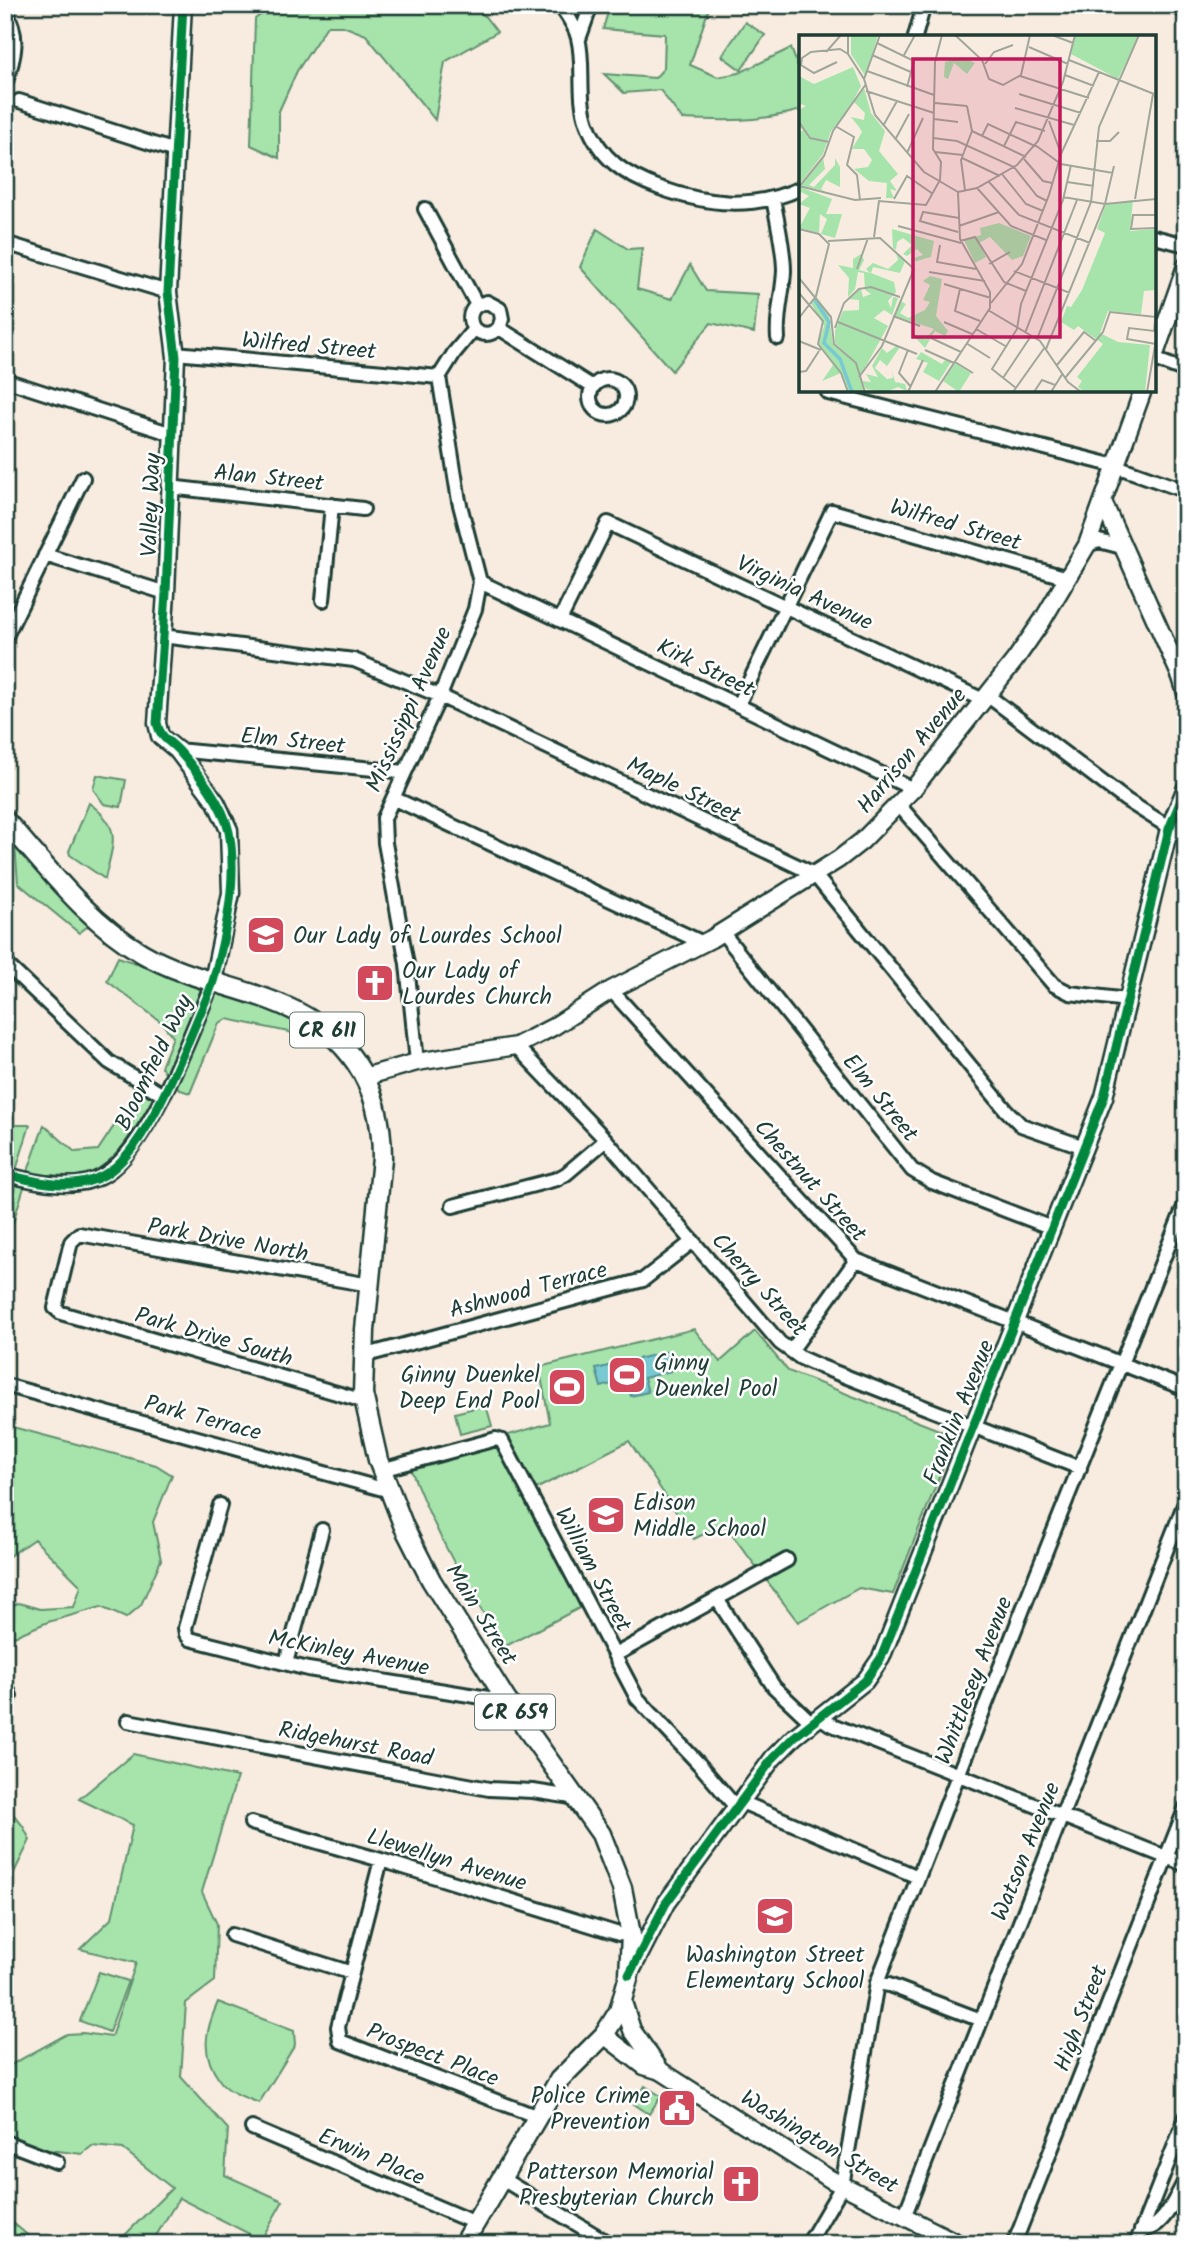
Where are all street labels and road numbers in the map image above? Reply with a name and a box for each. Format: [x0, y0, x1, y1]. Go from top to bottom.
street label: Wilfred Street [240, 323, 379, 371]
street label: Valley Way [132, 452, 172, 558]
street label: Alan Street [212, 455, 327, 503]
street label: Wilfred Street [886, 490, 1026, 562]
street label: Virginia Avenue [730, 546, 878, 641]
street label: Mississippi Avenue [357, 621, 463, 799]
street label: Kirk Street [650, 630, 761, 708]
street label: Harrison Avenue [849, 680, 977, 823]
street label: Elm Street [239, 719, 348, 765]
street label: Maple Street [620, 748, 747, 835]
street label: Bloomfield Way [106, 988, 203, 1137]
road number: CR 611 [290, 1012, 364, 1048]
street label: Elm Street [832, 1046, 927, 1151]
street label: Chestnut Street [744, 1112, 875, 1252]
street label: Park Drive North [144, 1209, 311, 1273]
street label: Cherry Street [702, 1225, 816, 1347]
street label: Ashwood Terrace [445, 1253, 612, 1329]
street label: Park Drive South [130, 1298, 297, 1378]
street label: Franklin Avenue [914, 1335, 1005, 1491]
street label: Park Terrace [140, 1386, 265, 1452]
street label: William Street [544, 1501, 641, 1640]
street label: Main Street [435, 1557, 526, 1674]
street label: Whittlesey Avenue [926, 1591, 1023, 1770]
street label: McKinley Avenue [265, 1621, 432, 1687]
road number: CR 659 [475, 1694, 555, 1730]
street label: Ridgehurst Road [275, 1712, 436, 1778]
street label: Watson Avenue [983, 1777, 1071, 1927]
street label: Llewellyn Avenue [362, 1819, 531, 1902]
street label: High Street [1045, 1959, 1119, 2077]
street label: Prospect Place [361, 2014, 504, 2098]
street label: Washington Street [733, 2081, 906, 2205]
street label: Erwin Place [312, 2119, 430, 2196]

